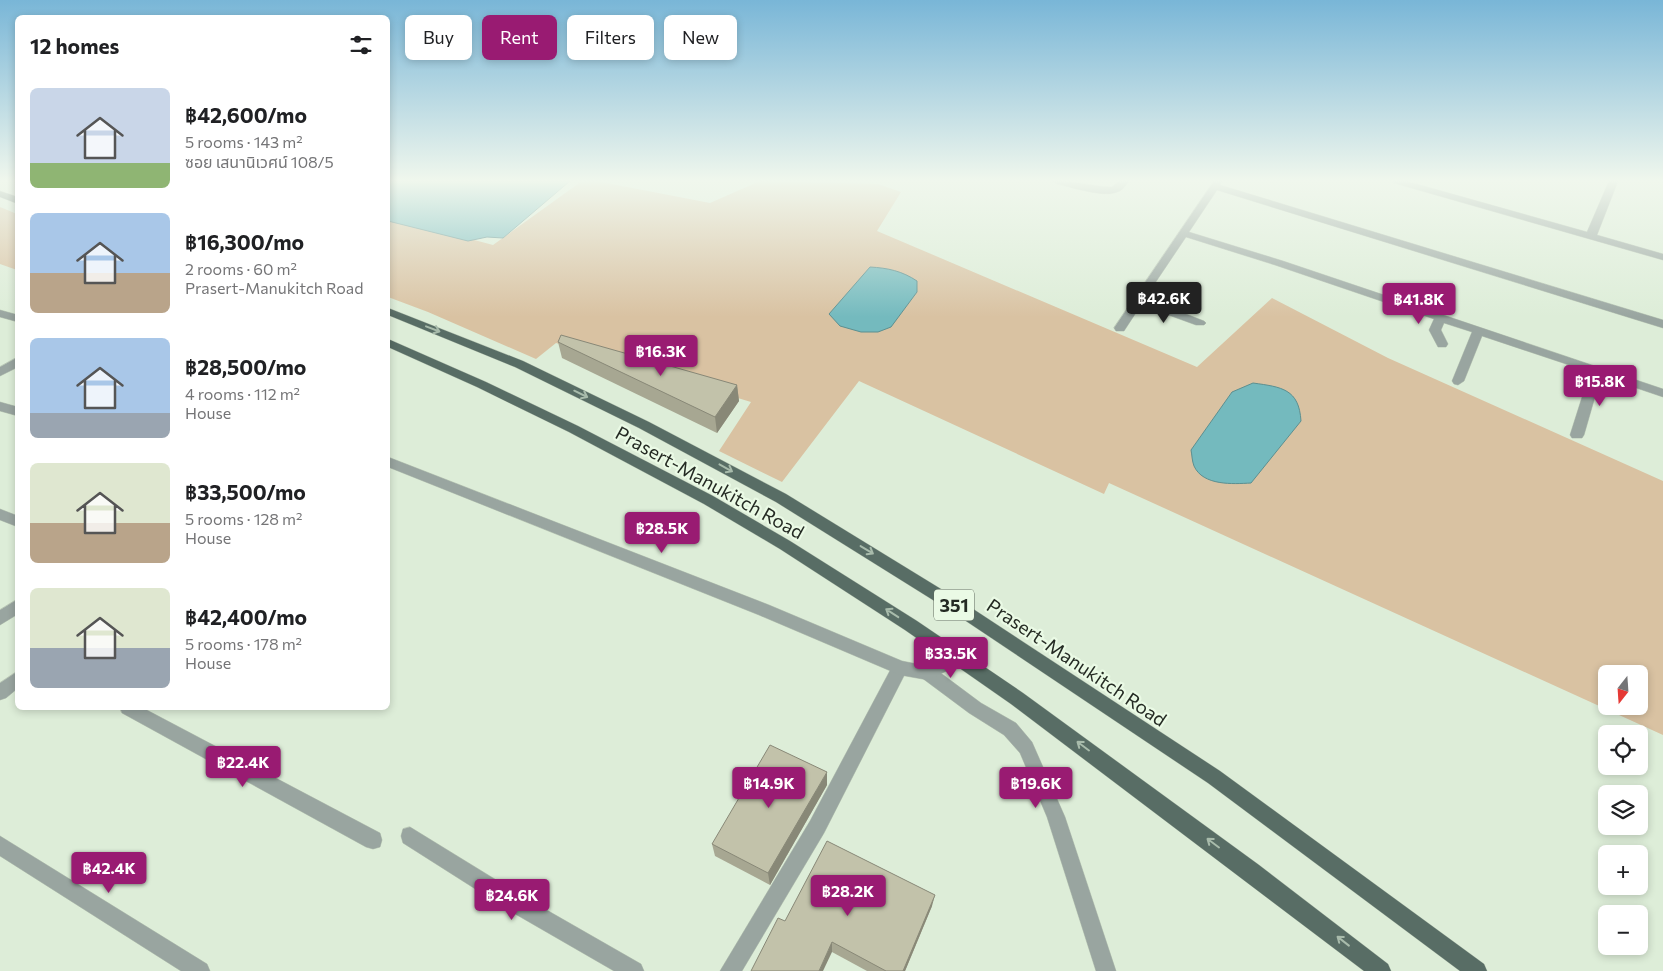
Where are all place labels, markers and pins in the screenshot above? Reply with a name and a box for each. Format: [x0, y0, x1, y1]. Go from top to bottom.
pin: ฿42.6K [1123, 282, 1205, 324]
pin: ฿41.8K [1378, 282, 1460, 325]
pin: ฿16.3K [620, 334, 702, 377]
pin: ฿15.8K [1559, 364, 1641, 407]
pin: ฿28.5K [621, 512, 703, 554]
pin: ฿33.5K [910, 636, 992, 679]
pin: ฿22.4K [202, 746, 284, 788]
pin: ฿14.9K [728, 766, 810, 809]
pin: ฿19.6K [995, 766, 1077, 809]
pin: ฿42.4K [68, 852, 150, 894]
pin: ฿28.2K [807, 874, 889, 917]
pin: ฿24.6K [471, 878, 553, 921]

